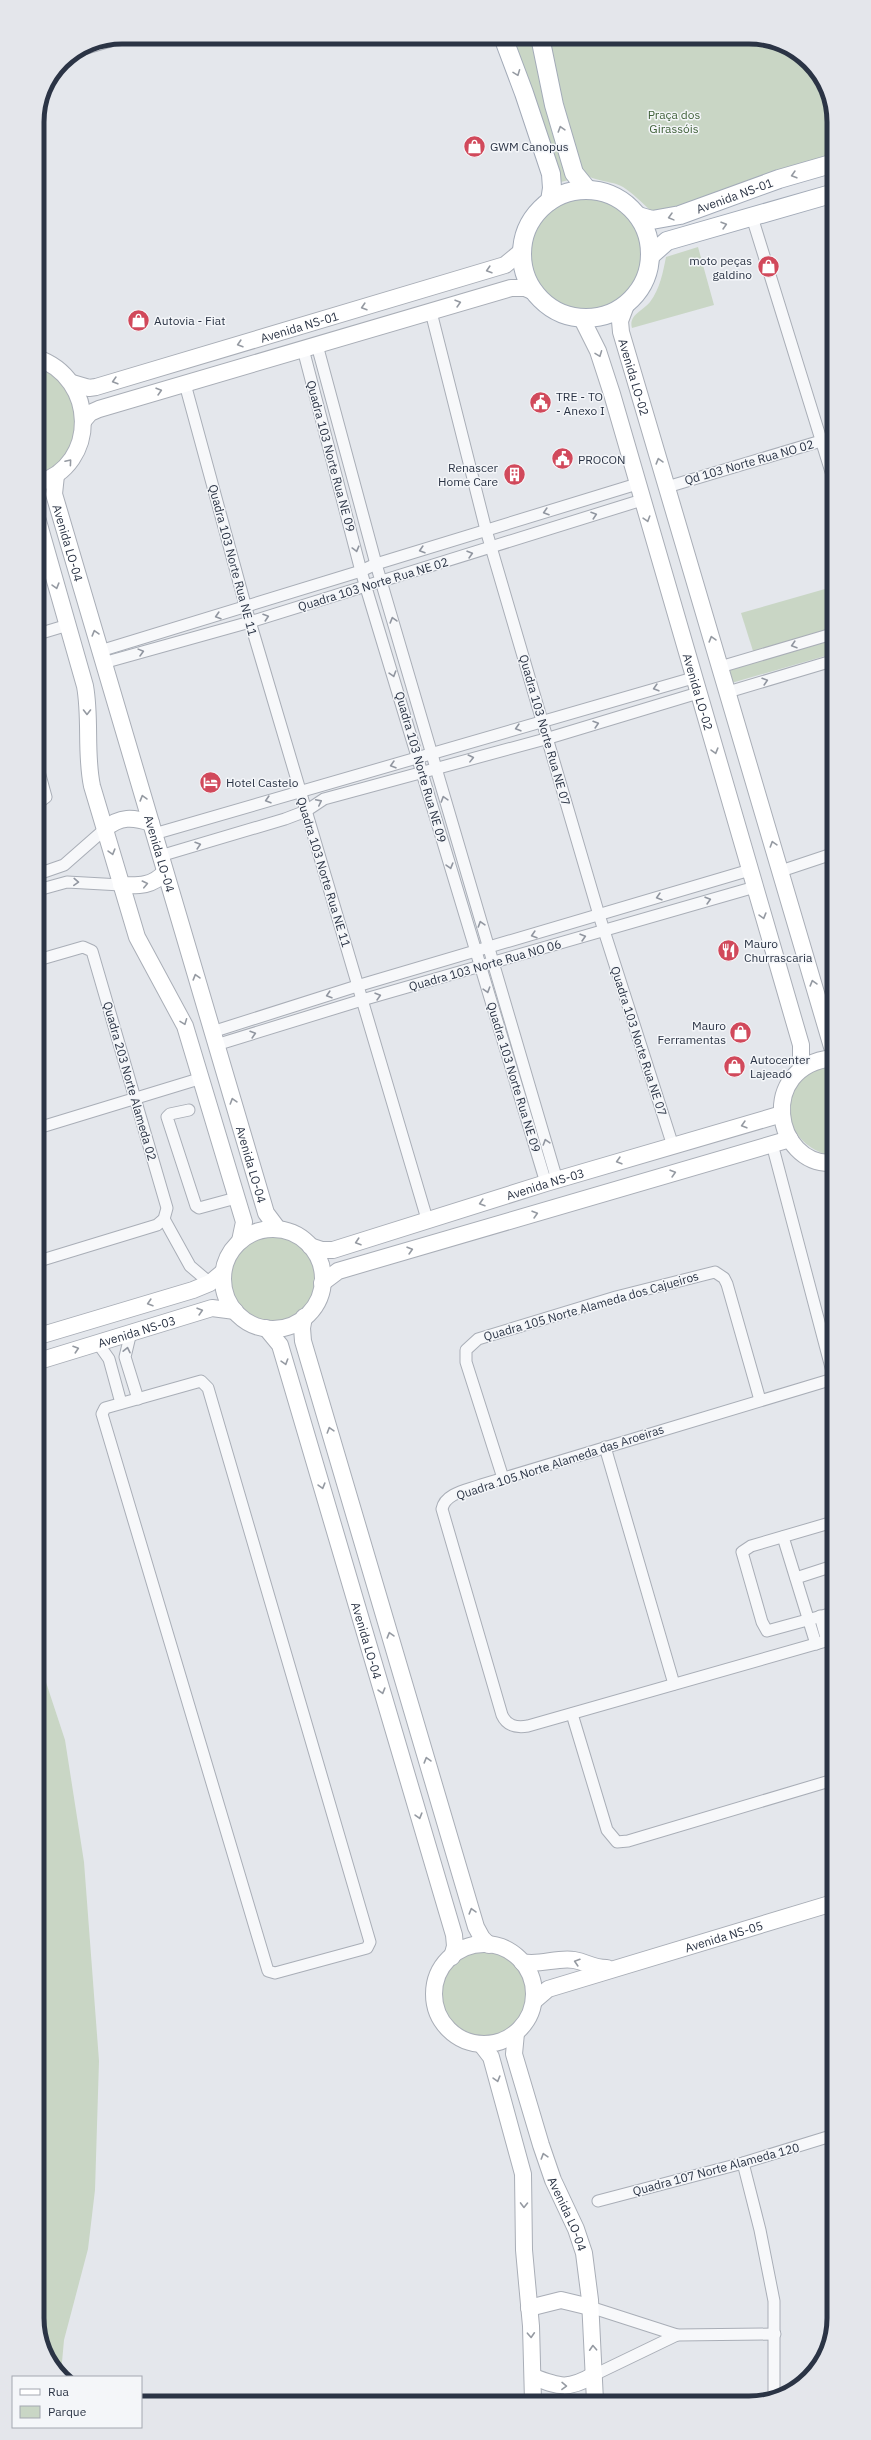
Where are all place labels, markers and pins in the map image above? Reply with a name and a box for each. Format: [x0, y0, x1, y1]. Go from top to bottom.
shop icon: GWM Canopus [462, 133, 488, 159]
place label: GWM Canopus [490, 139, 569, 154]
place label: moto peças galdino [689, 253, 752, 282]
shop icon: moto peças galdino [755, 254, 781, 280]
shop icon: Autovia - Fiat [126, 307, 152, 333]
place label: Autovia - Fiat [154, 313, 225, 328]
place label: TRE - TO - Anexo I [556, 389, 605, 418]
public building icon: TRE - TO - Anexo I [527, 390, 553, 416]
public building icon: PROCON [550, 446, 576, 472]
place label: PROCON [578, 452, 626, 467]
place label: Renascer Home Care [438, 460, 499, 489]
building icon: Renascer Home Care [501, 461, 527, 487]
hotel icon: Hotel Castelo [197, 769, 223, 795]
place label: Hotel Castelo [226, 775, 299, 790]
place label: Mauro Churrascaria [744, 936, 813, 965]
restaurant icon: Mauro Churrascaria [716, 937, 742, 963]
place label: Mauro Ferramentas [657, 1018, 726, 1047]
shop icon: Mauro Ferramentas [728, 1019, 754, 1045]
place label: Autocenter Lajeado [750, 1052, 811, 1081]
shop icon: Autocenter Lajeado [721, 1053, 747, 1079]

